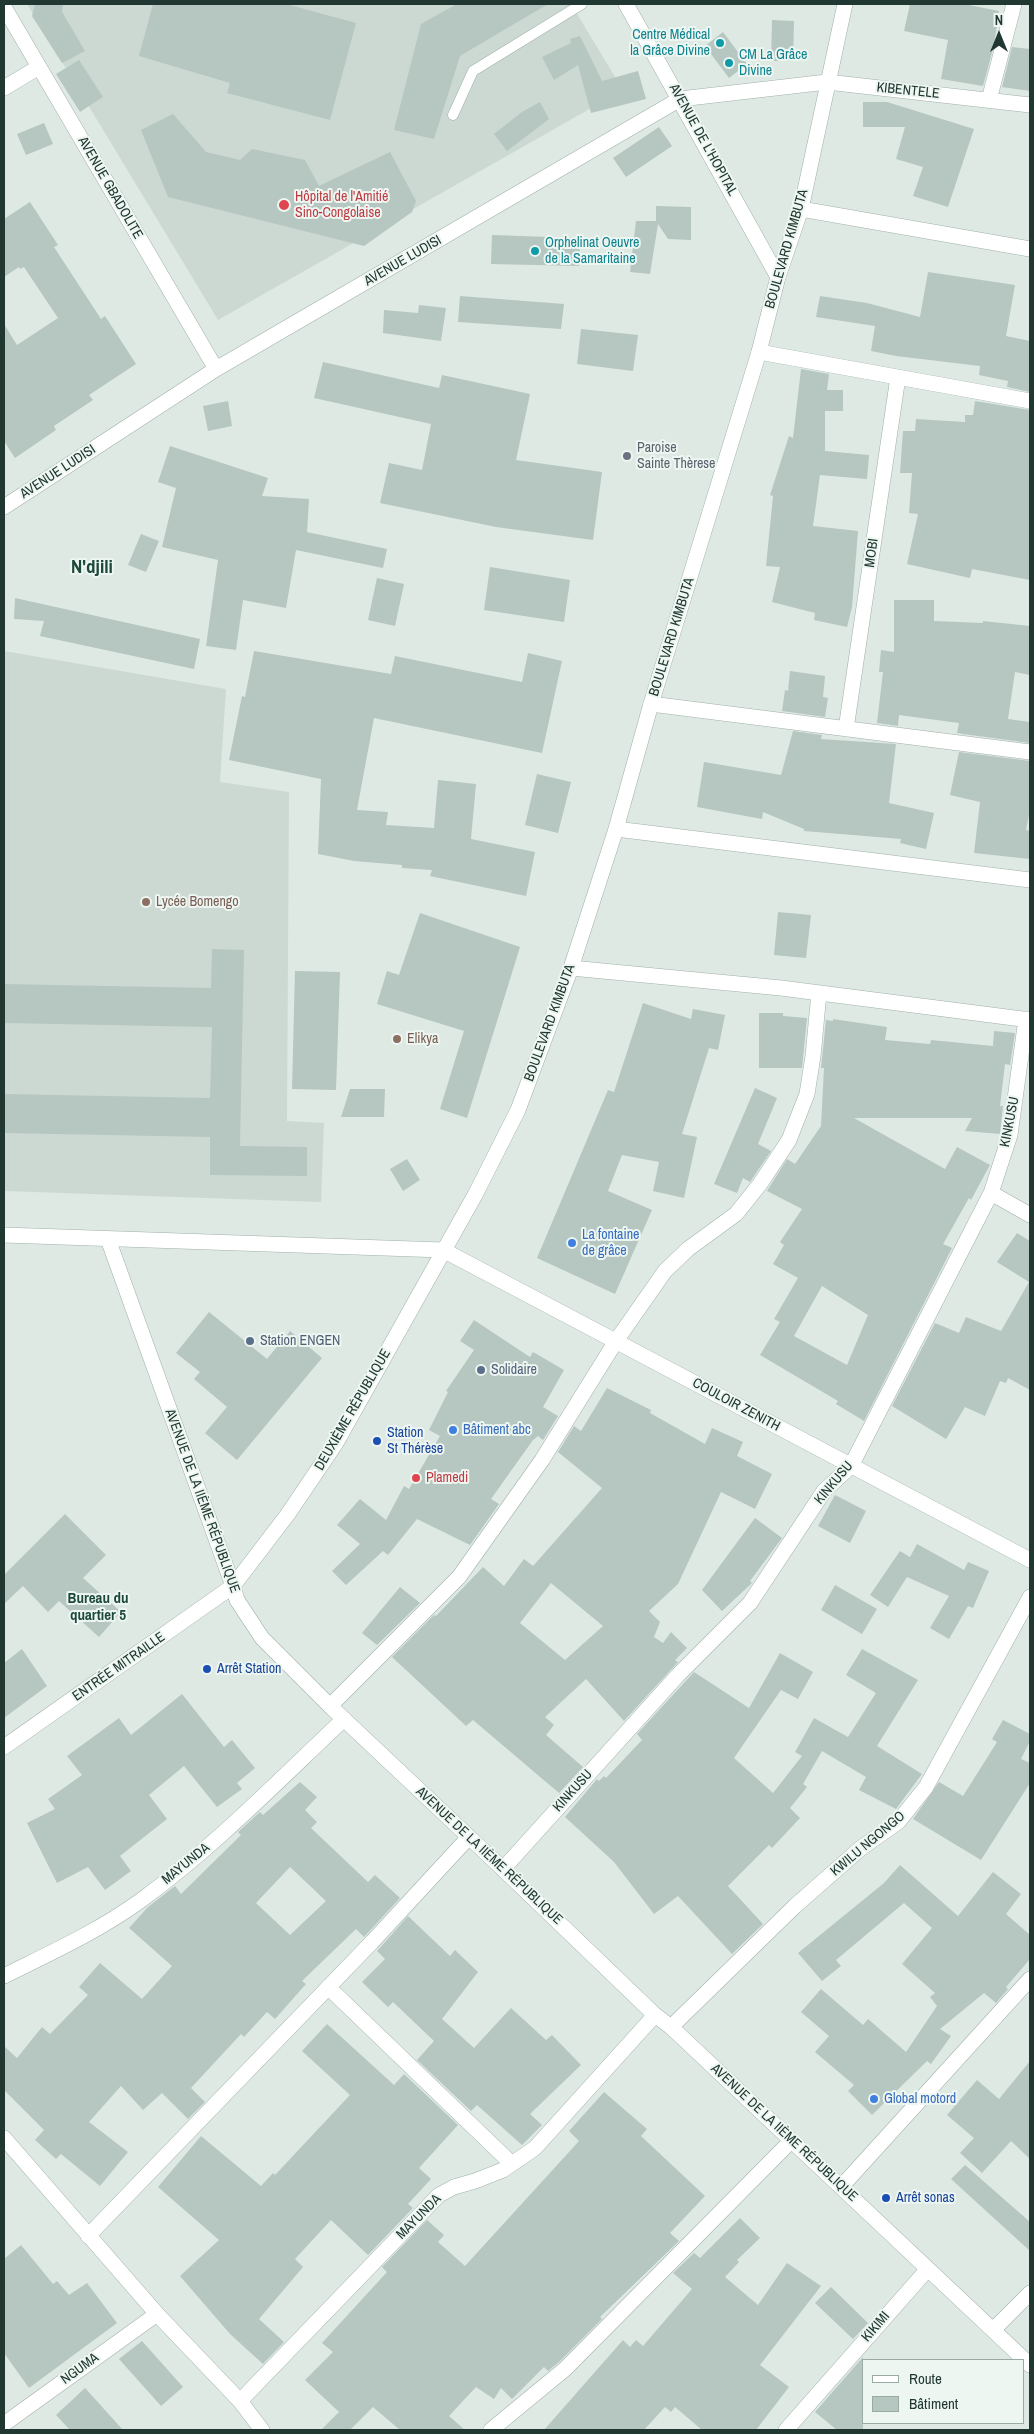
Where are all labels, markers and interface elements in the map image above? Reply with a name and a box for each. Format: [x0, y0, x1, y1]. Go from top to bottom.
north arrow [974, 10, 1024, 60]
text: N [995, 11, 1003, 29]
place label: Centre Médical la Grâce Divine [630, 27, 710, 59]
marker: Centre Médical la Grâce Divine [714, 37, 726, 49]
place label: CM La Grâce Divine [739, 47, 807, 80]
marker: CM La Grâce Divine [723, 57, 735, 69]
street label: KIBENTELE [876, 79, 940, 103]
street label: AVENUE DE L'HOPITAL [665, 81, 741, 199]
street label: AVENUE GBADOLITE [74, 134, 146, 242]
street label: BOULEVARD KIMBUTA [762, 187, 812, 311]
place label: Hôpital de l'Amitié Sino-Congolaise [295, 189, 388, 222]
marker: Hôpital de l'Amitié Sino-Congolaise [277, 198, 291, 212]
street label: AVENUE LUDISI [361, 232, 445, 290]
place label: Orphelinat Oeuvre de la Samaritaine [545, 235, 639, 268]
marker: Orphelinat Oeuvre de la Samaritaine [529, 245, 541, 257]
place label: Paroise Sainte Thèrese [637, 440, 715, 472]
street label: AVENUE LUDISI [17, 441, 99, 503]
marker: Paroise Sainte Thèrese [621, 450, 633, 462]
street label: MOBI [862, 537, 882, 569]
district label: N'djili [71, 557, 113, 579]
street label: BOULEVARD KIMBUTA [646, 576, 698, 698]
place label: Lycée Bomengo [156, 894, 239, 910]
marker: Lycée Bomengo [140, 896, 152, 908]
street label: BOULEVARD KIMBUTA [521, 962, 579, 1084]
place label: Elikya [407, 1031, 438, 1047]
marker: Elikya [391, 1033, 403, 1045]
street label: KINKUSU [997, 1095, 1023, 1149]
place label: La fontaine de grâce [582, 1227, 639, 1260]
marker: La fontaine de grâce [566, 1237, 578, 1249]
place label: Station ENGEN [260, 1333, 340, 1349]
marker: Station ENGEN [244, 1335, 256, 1347]
street label: DEUXIÈME RÉPUBLIQUE [311, 1346, 395, 1474]
place label: Solidaire [491, 1362, 537, 1378]
marker: Solidaire [475, 1364, 487, 1376]
street label: COULOIR ZENITH [689, 1375, 783, 1435]
street label: AVENUE DE LA IIÈME RÉPUBLIQUE [161, 1407, 243, 1595]
place label: Bâtiment abc [463, 1422, 531, 1438]
marker: Bâtiment abc [447, 1424, 459, 1436]
place label: Station St Thérèse [387, 1425, 443, 1458]
marker: Station St Thérèse [371, 1435, 383, 1447]
street label: KINKUSU [811, 1458, 857, 1508]
place label: Plamedi [426, 1470, 468, 1486]
marker: Plamedi [410, 1472, 422, 1484]
district label: Bureau du quartier 5 [68, 1590, 128, 1625]
street label: ENTRÉE MITRAILLE [70, 1629, 168, 1705]
place label: Arrêt Station [217, 1661, 281, 1677]
marker: Arrêt Station [201, 1663, 213, 1675]
street label: KINKUSU [550, 1766, 596, 1816]
street label: AVENUE DE LA IIÈME RÉPUBLIQUE [412, 1784, 566, 1928]
street label: KWILU NGONGO [827, 1808, 909, 1880]
street label: MAYUNDA [159, 1840, 213, 1888]
street label: AVENUE DE LA IIÈME RÉPUBLIQUE [707, 2061, 861, 2205]
place label: Global motord [884, 2091, 956, 2107]
marker: Global motord [868, 2093, 880, 2105]
place label: Arrêt sonas [896, 2190, 955, 2206]
street label: MAYUNDA [393, 2191, 445, 2243]
marker: Arrêt sonas [880, 2192, 892, 2204]
street label: KIKIMI [858, 2308, 894, 2346]
street label: NGUMA [58, 2350, 102, 2388]
legend [862, 2359, 1024, 2424]
text: Route [909, 2368, 942, 2389]
text: Bâtiment [909, 2393, 958, 2414]

